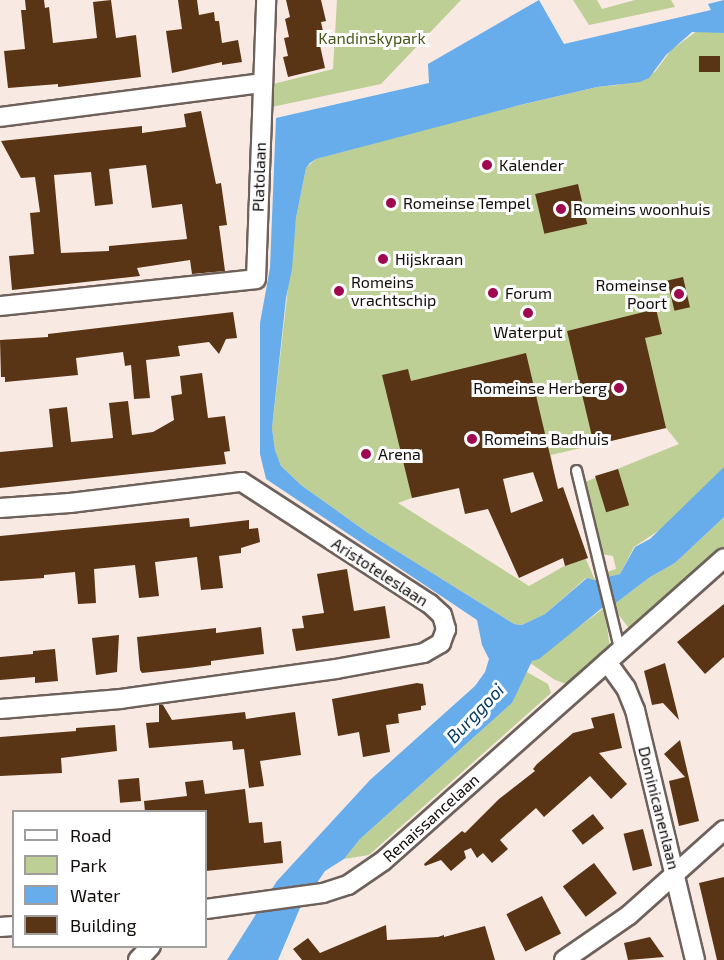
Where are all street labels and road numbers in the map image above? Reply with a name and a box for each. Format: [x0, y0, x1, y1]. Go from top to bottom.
street label: Platolaan [248, 142, 270, 212]
street label: Aristoteleslaan [328, 534, 432, 610]
street label: Dominicanenlaan [634, 744, 684, 872]
street label: Renaissancelaan [379, 770, 483, 866]

